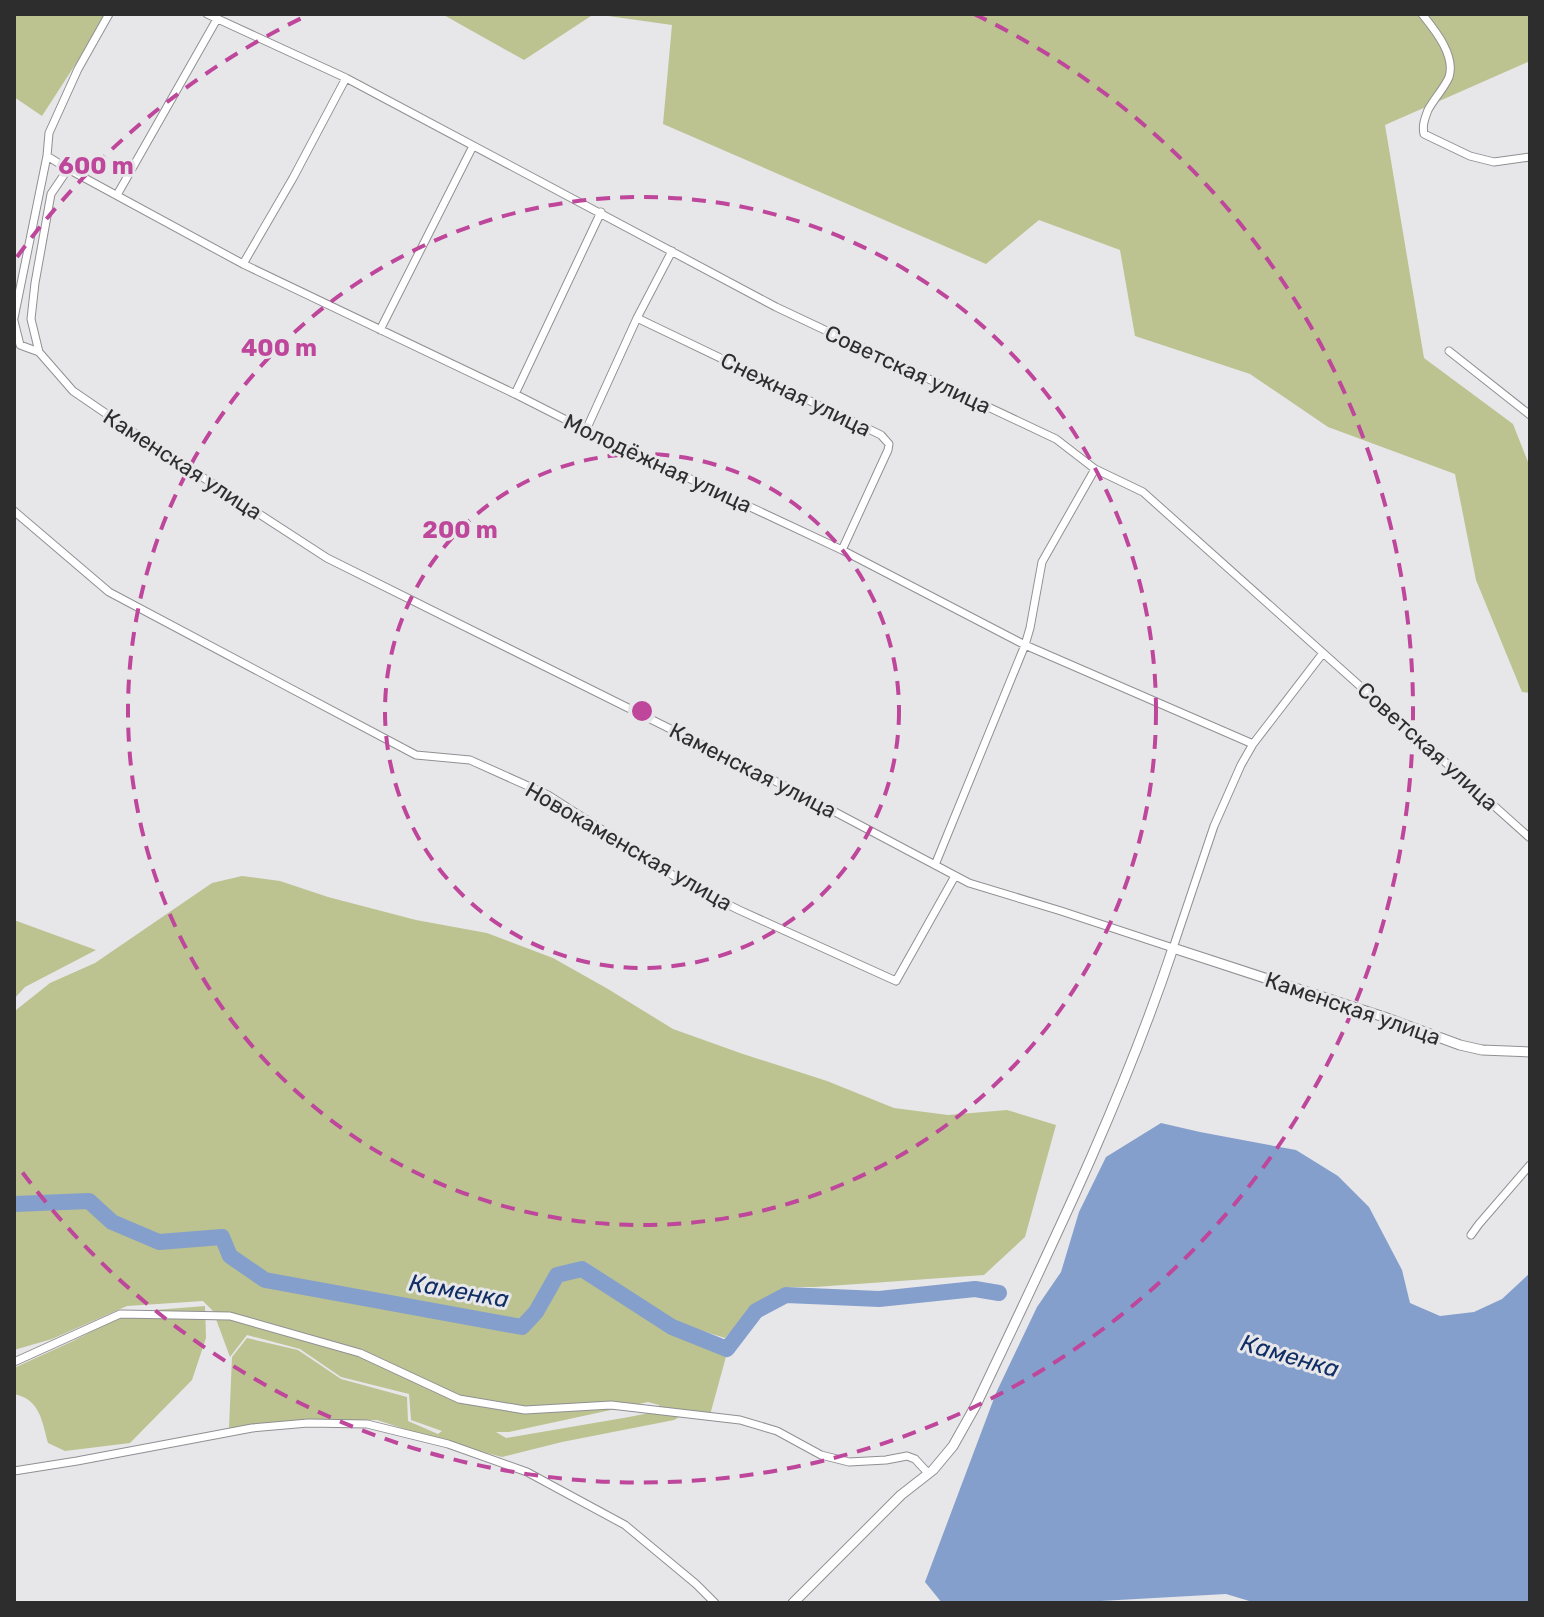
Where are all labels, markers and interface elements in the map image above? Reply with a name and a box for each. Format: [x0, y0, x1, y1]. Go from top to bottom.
text: 600 m [58, 152, 134, 180]
street label: Советская улица [821, 319, 995, 420]
text: 400 m [241, 334, 317, 362]
street label: Снежная улица [716, 346, 875, 443]
street label: Каменская улица [98, 403, 267, 526]
street label: Молодёжная улица [559, 408, 756, 519]
text: 200 m [422, 516, 498, 544]
street label: Советская улица [1352, 676, 1504, 817]
centre of rings [628, 697, 656, 725]
street label: Каменская улица [665, 717, 841, 824]
street label: Новокаменская улица [520, 776, 737, 917]
street label: Каменская улица [1262, 966, 1444, 1051]
water label: Каменка [407, 1268, 511, 1314]
water label: Каменка [1238, 1329, 1342, 1383]

